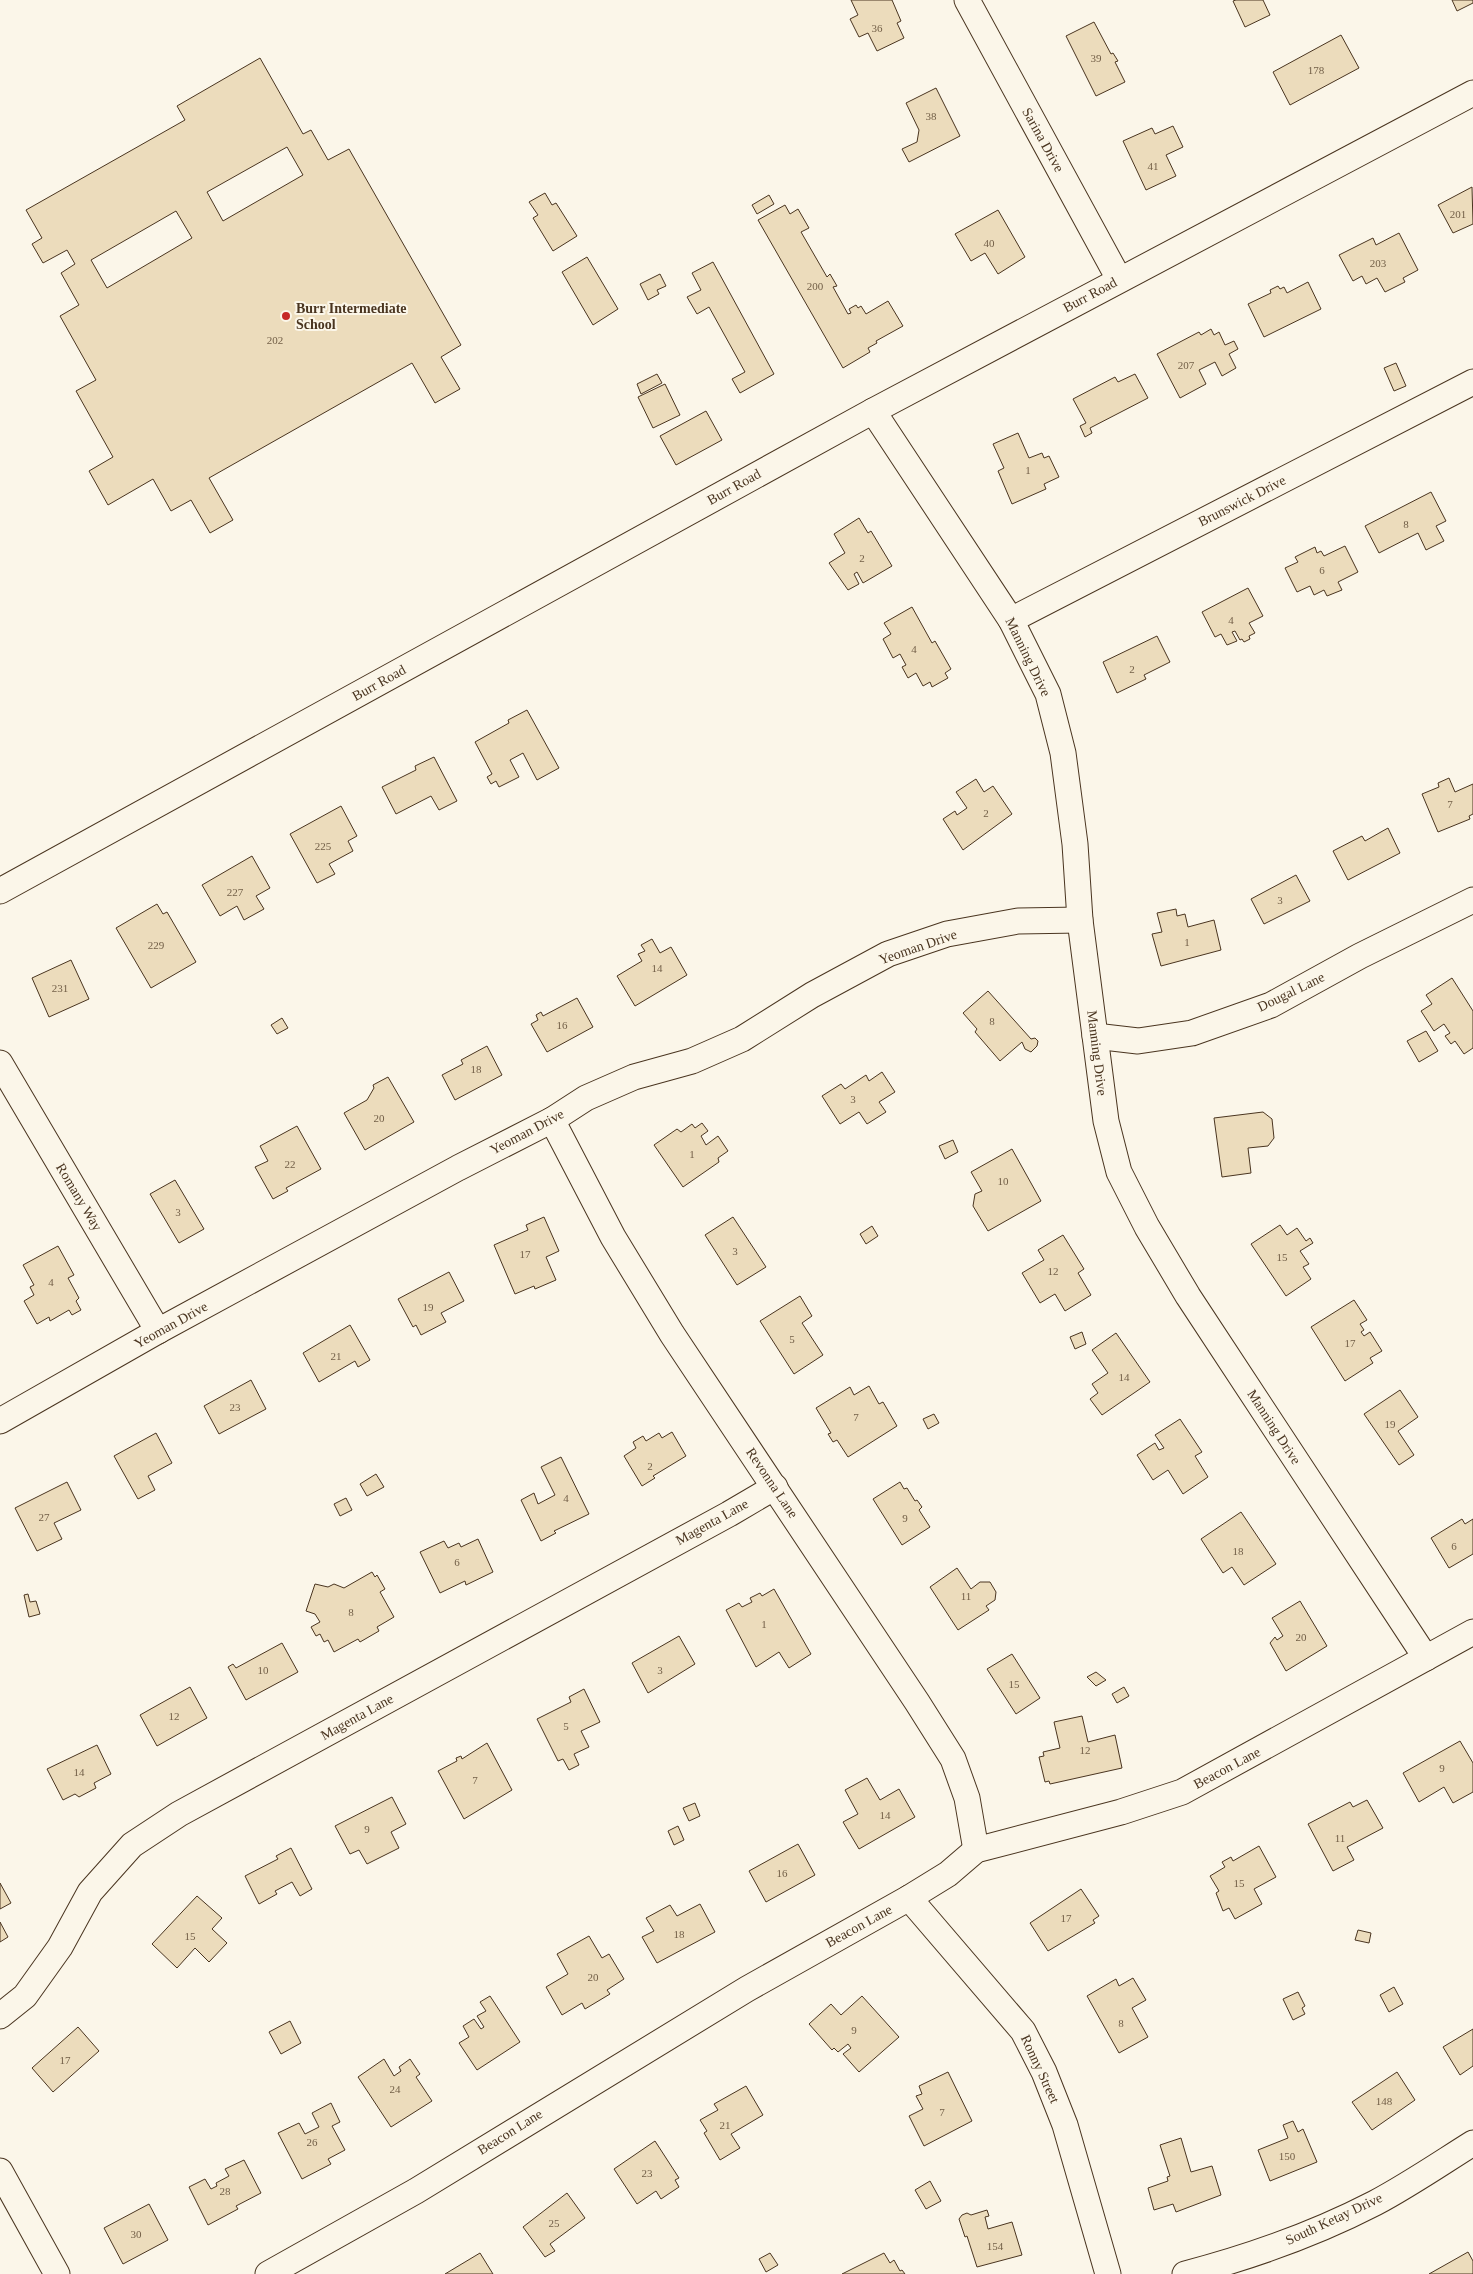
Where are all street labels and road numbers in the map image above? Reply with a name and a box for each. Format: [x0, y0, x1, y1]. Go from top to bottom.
street label: Sarina Drive [1019, 105, 1067, 175]
street label: Burr Road [1061, 275, 1119, 315]
street label: Burr Road [705, 466, 763, 508]
street label: Brunswick Drive [1196, 473, 1288, 529]
street label: Manning Drive [1002, 615, 1054, 699]
street label: Burr Road [350, 662, 408, 704]
street label: Yeoman Drive [877, 927, 959, 967]
street label: Dougal Lane [1255, 969, 1327, 1015]
street label: Manning Drive [1084, 1009, 1110, 1097]
street label: Yeoman Drive [488, 1106, 566, 1158]
street label: Romany Way [53, 1161, 105, 1233]
street label: Yeoman Drive [132, 1299, 210, 1351]
street label: Manning Drive [1244, 1387, 1304, 1467]
street label: Revonna Lane [743, 1445, 801, 1521]
street label: Magenta Lane [673, 1496, 751, 1548]
street label: Magenta Lane [318, 1691, 396, 1743]
street label: Beacon Lane [1191, 1744, 1263, 1792]
street label: Beacon Lane [823, 1902, 895, 1950]
street label: Ronny Street [1018, 2033, 1062, 2106]
street label: Beacon Lane [475, 2106, 545, 2158]
street label: South Ketay Drive [1283, 2190, 1385, 2248]

